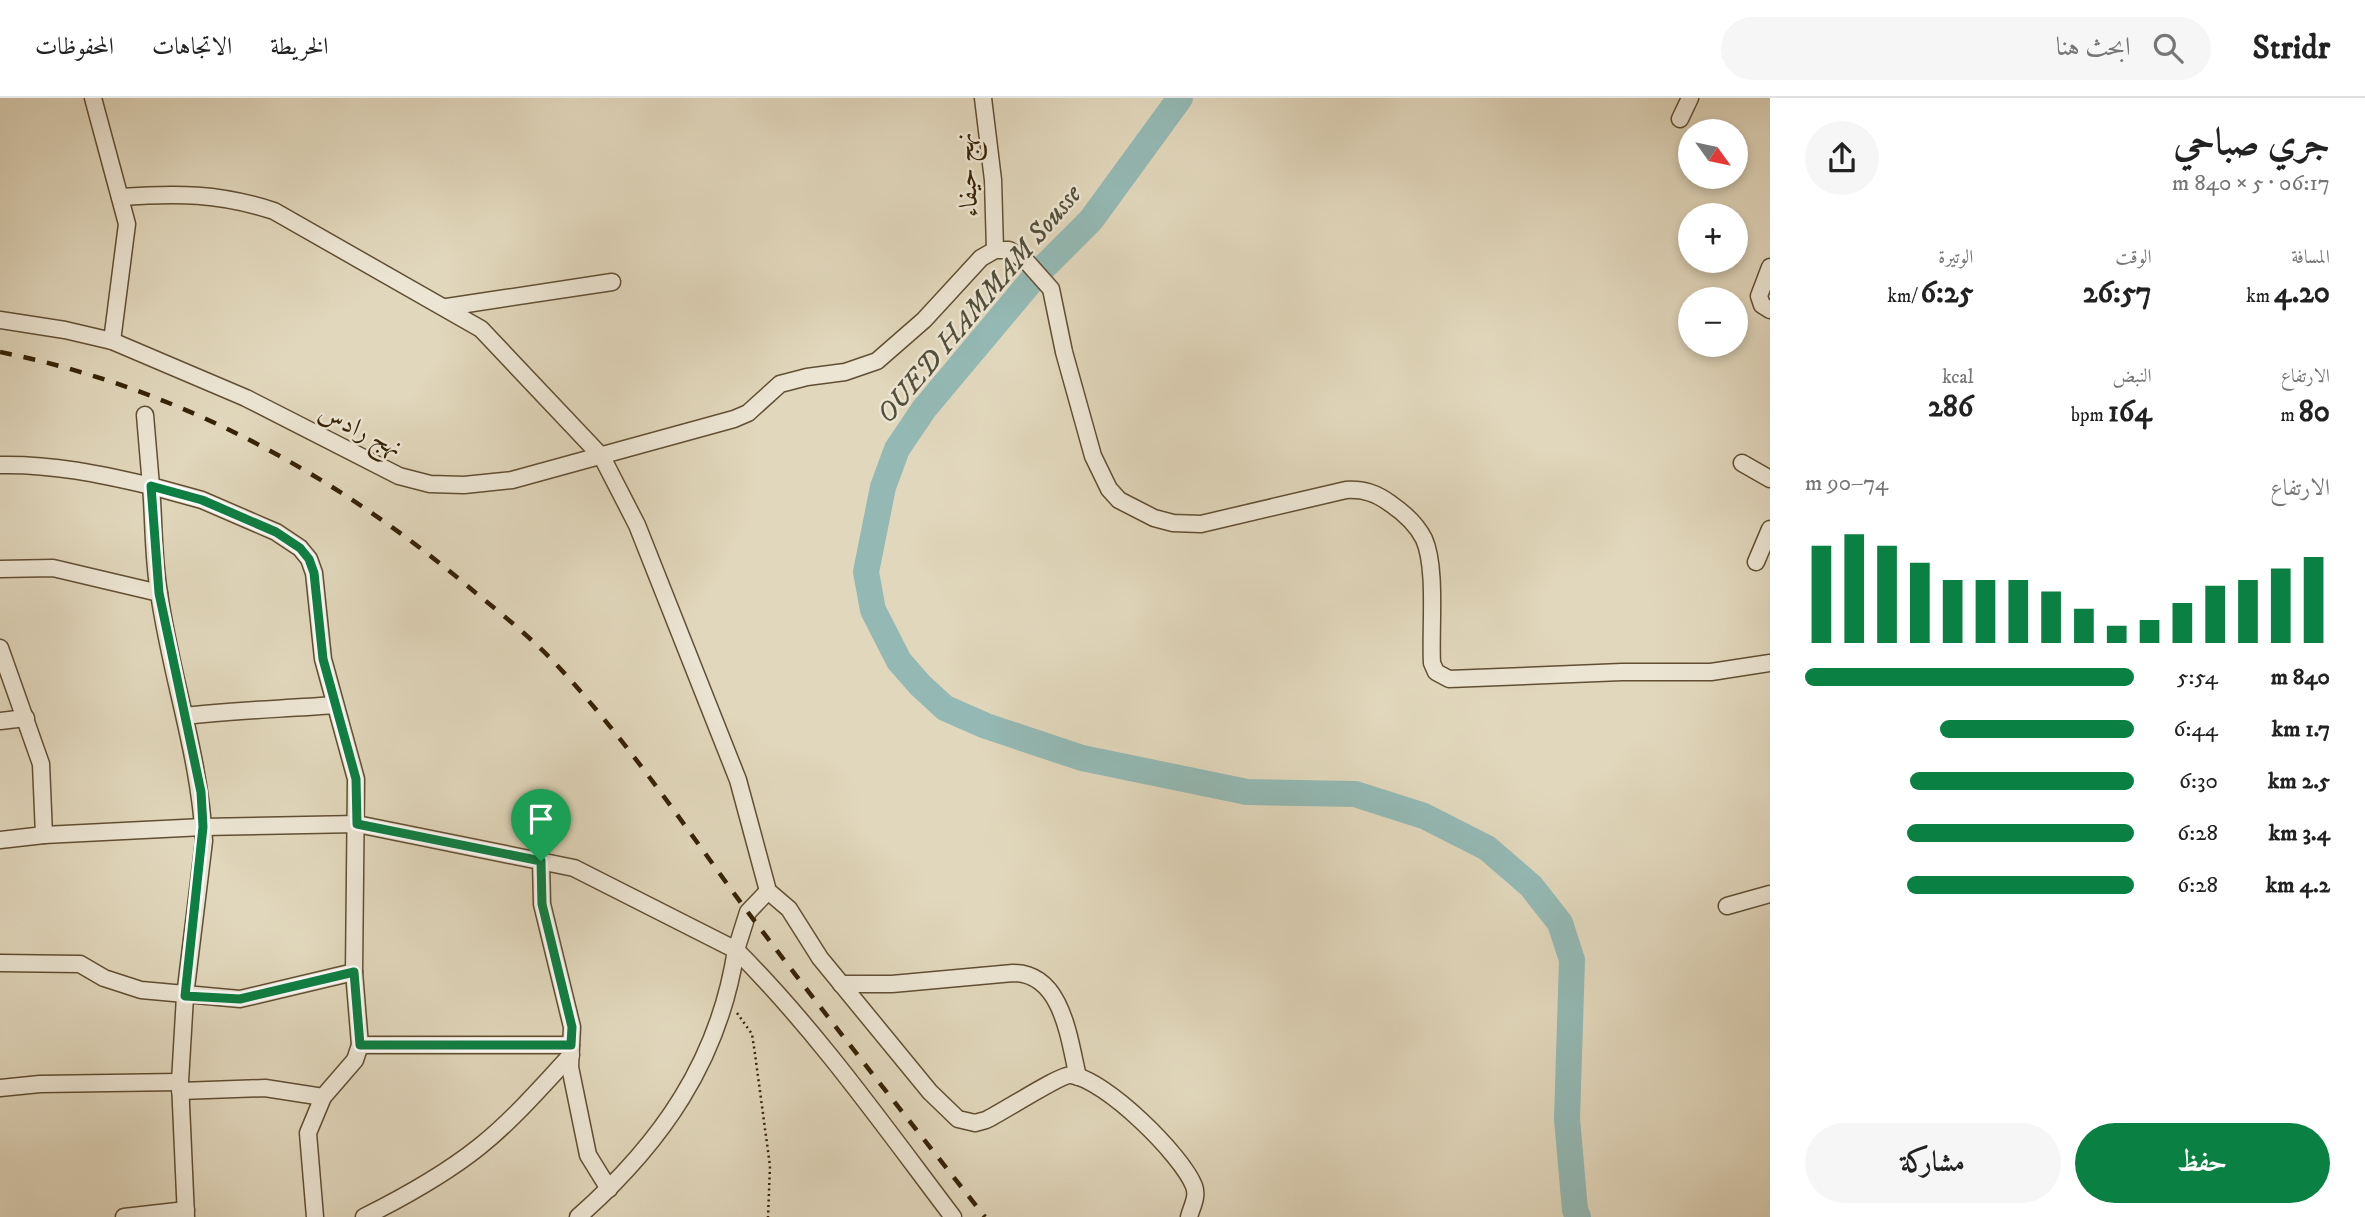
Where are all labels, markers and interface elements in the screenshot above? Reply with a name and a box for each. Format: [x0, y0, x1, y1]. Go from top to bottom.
search box [1721, 17, 2211, 80]
text: Stridr [2253, 28, 2330, 69]
icon: search [2149, 29, 2187, 67]
text: ابحث هنا [2056, 31, 2131, 64]
text: المحفوظات [35, 32, 114, 62]
text: الاتجاهات [152, 32, 232, 62]
text: الخريطة [270, 32, 329, 62]
north arrow [1678, 119, 1748, 189]
map controls [1678, 119, 1748, 357]
text: جري صباحي [2173, 119, 2330, 167]
button: share [1805, 121, 1879, 195]
street label: نهج حيفاء [948, 131, 993, 218]
text: 06:17 · 5 × 840 m [2172, 169, 2330, 198]
water label: OUED HAMMAM Sousse [869, 176, 1090, 431]
button: + [1678, 203, 1748, 273]
text: الوتيرة [1938, 246, 1973, 269]
text: الوقت [2115, 246, 2152, 269]
text: المسافة [2291, 246, 2330, 269]
text: 6:25 [1920, 275, 1973, 312]
text: 26:57 [2083, 275, 2152, 312]
text: 4.20 [2274, 275, 2330, 312]
text: /km [1887, 285, 1920, 308]
text: km [2246, 285, 2274, 308]
button: − [1678, 287, 1748, 357]
text: النبض [2113, 365, 2152, 388]
text: الارتفاع [2281, 365, 2330, 388]
text: kcal [1942, 366, 1973, 389]
text: 286 [1928, 389, 1973, 426]
text: 164 [2108, 394, 2152, 431]
text: 80 [2299, 394, 2330, 431]
street label: نهج رادس [310, 396, 408, 470]
text: bpm [2071, 404, 2108, 427]
text: m [2280, 404, 2299, 427]
text: 74–90 m [1805, 469, 1888, 498]
text: الارتفاع [2270, 474, 2330, 503]
text: 5:54 [2177, 663, 2218, 692]
text: 840 m [2271, 663, 2330, 692]
text: 6:44 [2174, 715, 2218, 744]
text: 1.7 km [2272, 715, 2330, 744]
text: 6:30 [2179, 767, 2218, 796]
text: 2.5 km [2268, 767, 2330, 796]
pin [511, 789, 571, 861]
icon: arrive [522, 800, 560, 838]
text: 6:28 [2177, 819, 2218, 848]
text: 3.4 km [2269, 819, 2330, 848]
text: 6:28 [2177, 871, 2218, 900]
text: 4.2 km [2266, 871, 2330, 900]
button: مشاركة [1805, 1123, 2061, 1203]
button: حفظ [2075, 1123, 2330, 1203]

